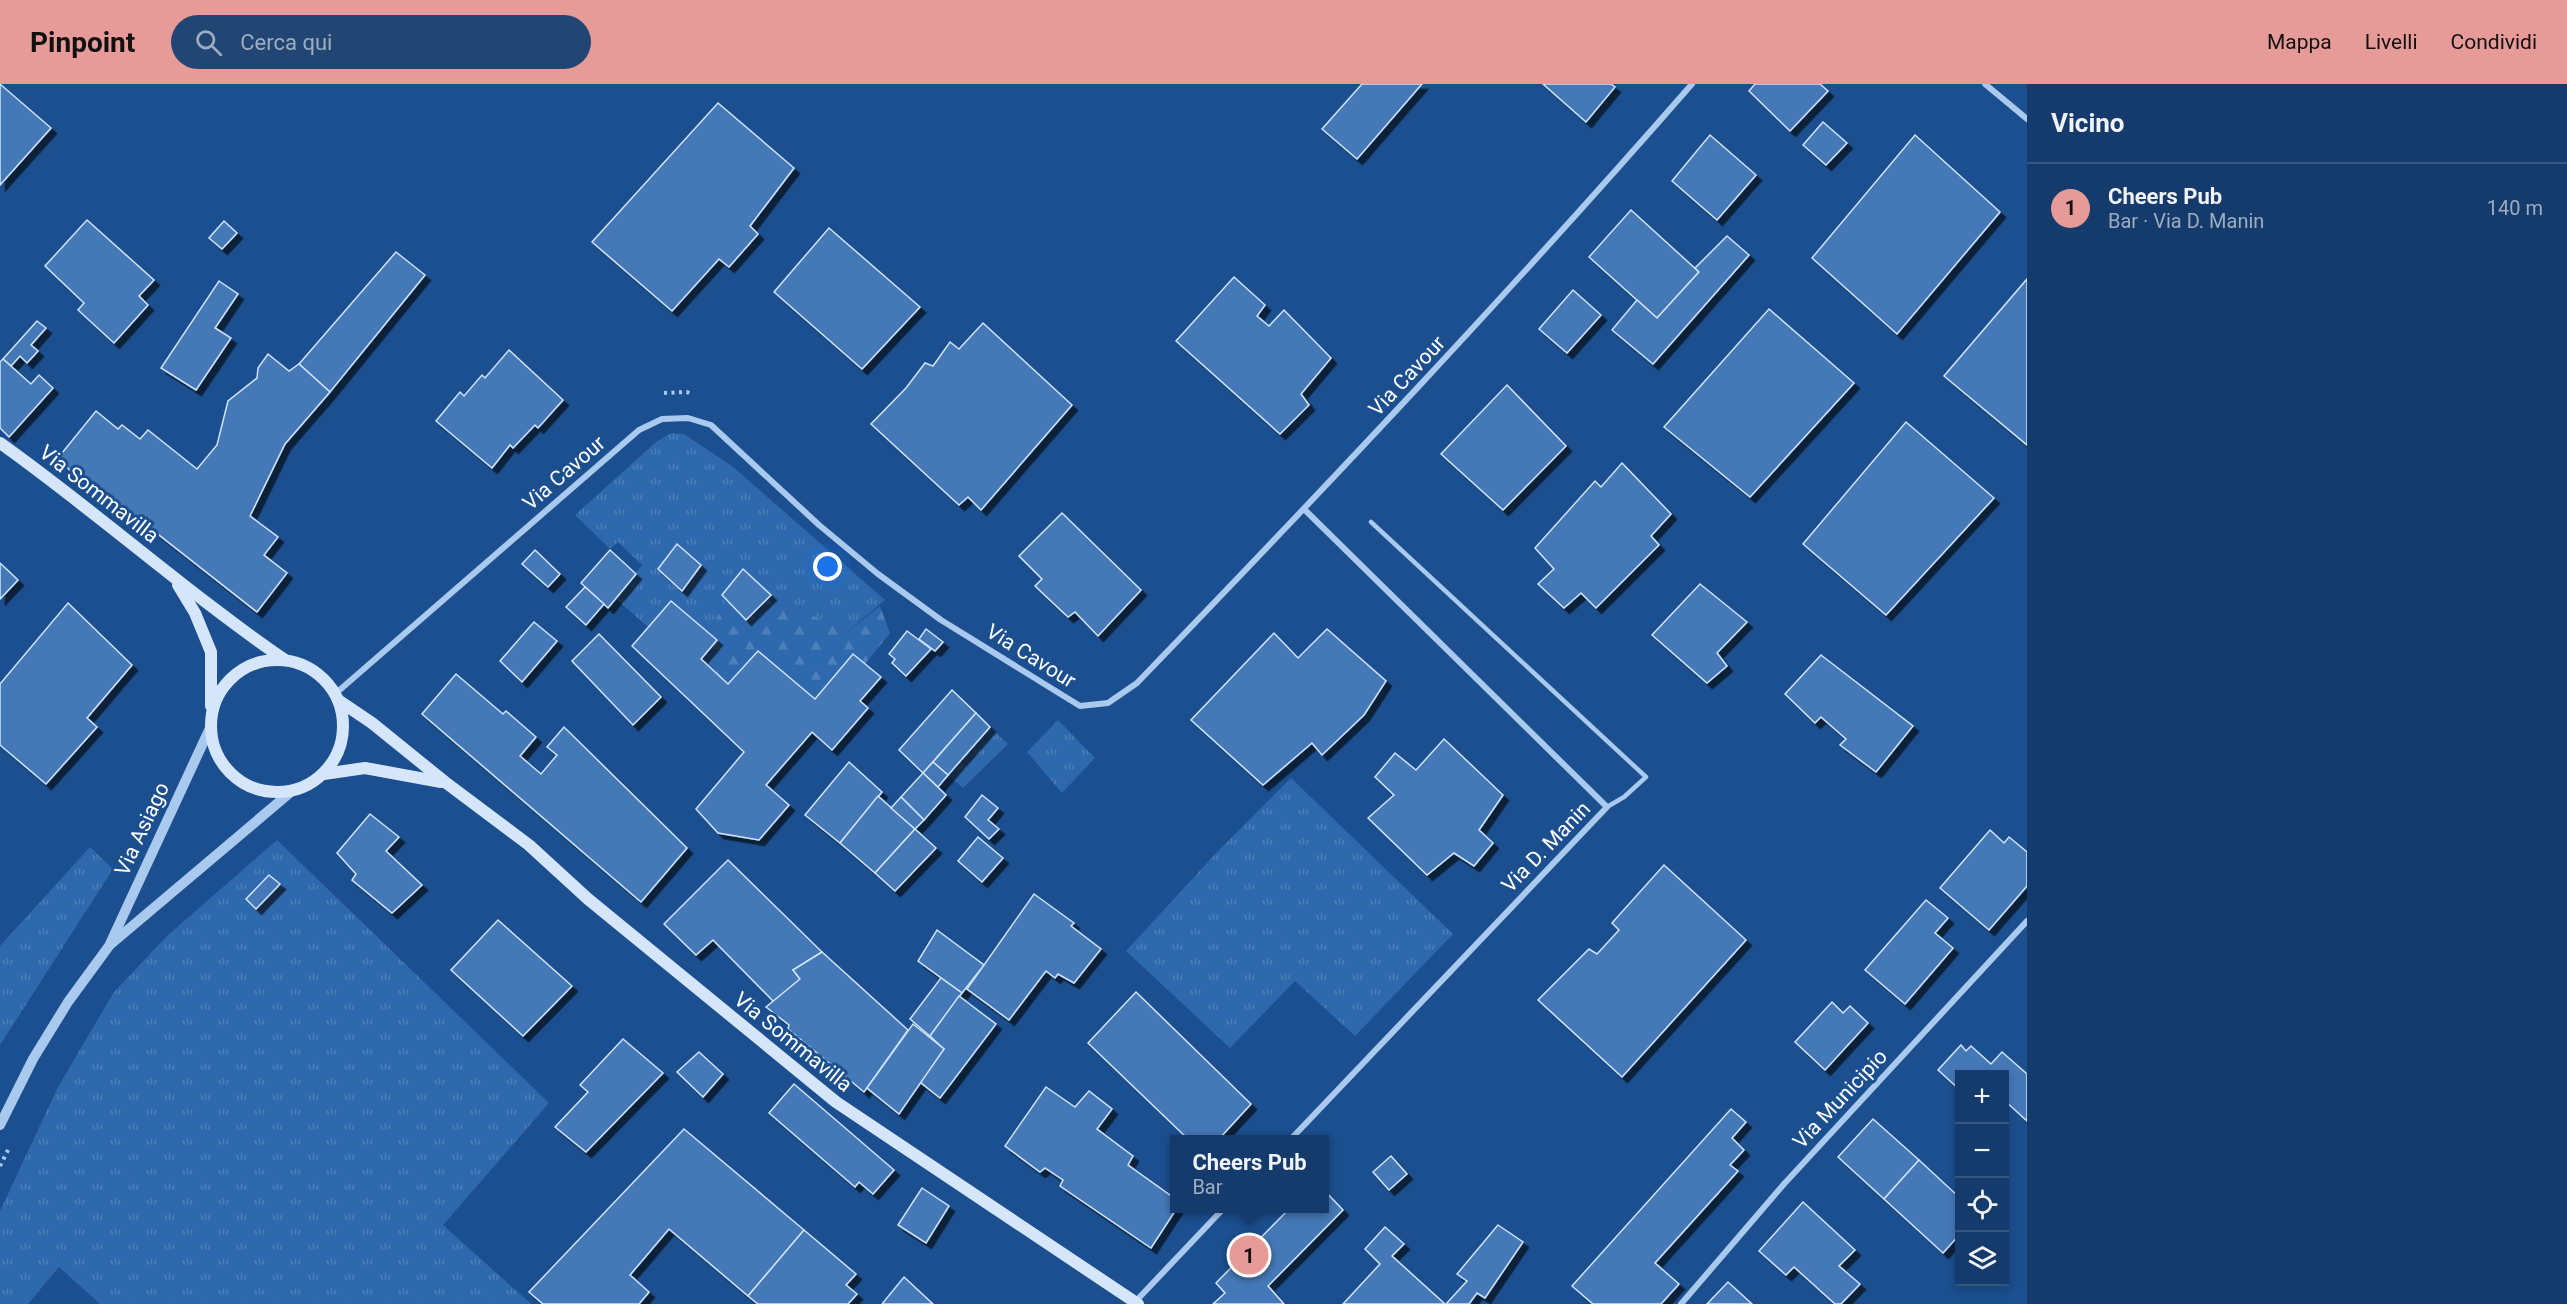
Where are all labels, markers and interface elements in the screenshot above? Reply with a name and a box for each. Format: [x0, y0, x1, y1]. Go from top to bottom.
search box [171, 15, 591, 69]
text: Pinpoint [30, 26, 135, 59]
icon: search [192, 26, 225, 59]
text: Cerca qui [240, 30, 332, 55]
text: Mappa [2267, 30, 2332, 54]
text: Livelli [2365, 30, 2418, 54]
text: Condividi [2451, 30, 2537, 54]
text: Vicino [2051, 108, 2125, 138]
text: Cheers Pub [2108, 184, 2222, 209]
text: 1 [2065, 196, 2076, 220]
text: 140 m [2487, 196, 2543, 220]
text: Bar · Via D. Manin [2108, 209, 2264, 233]
street label: Via Cavour [1364, 331, 1450, 421]
street label: Via Cavour [518, 431, 610, 515]
street label: Via Sommavilla [35, 440, 163, 548]
your location [813, 552, 842, 581]
street label: Via Cavour [982, 619, 1080, 693]
street label: Via Asiago [110, 779, 174, 879]
street label: Via D. Manin [1497, 797, 1595, 897]
street label: Via Sommavilla [729, 987, 857, 1097]
street label: Via Municipio [1788, 1044, 1892, 1154]
map controls [1955, 1070, 2009, 1286]
button: + [1955, 1070, 2009, 1124]
button: − [1955, 1124, 2009, 1178]
popup [1170, 1135, 1329, 1213]
text: Cheers Pub [1192, 1150, 1307, 1175]
text: Bar [1192, 1175, 1223, 1199]
button: locate [1955, 1178, 2009, 1232]
pin: 1 [1230, 1232, 1268, 1278]
button: layers [1955, 1232, 2009, 1286]

